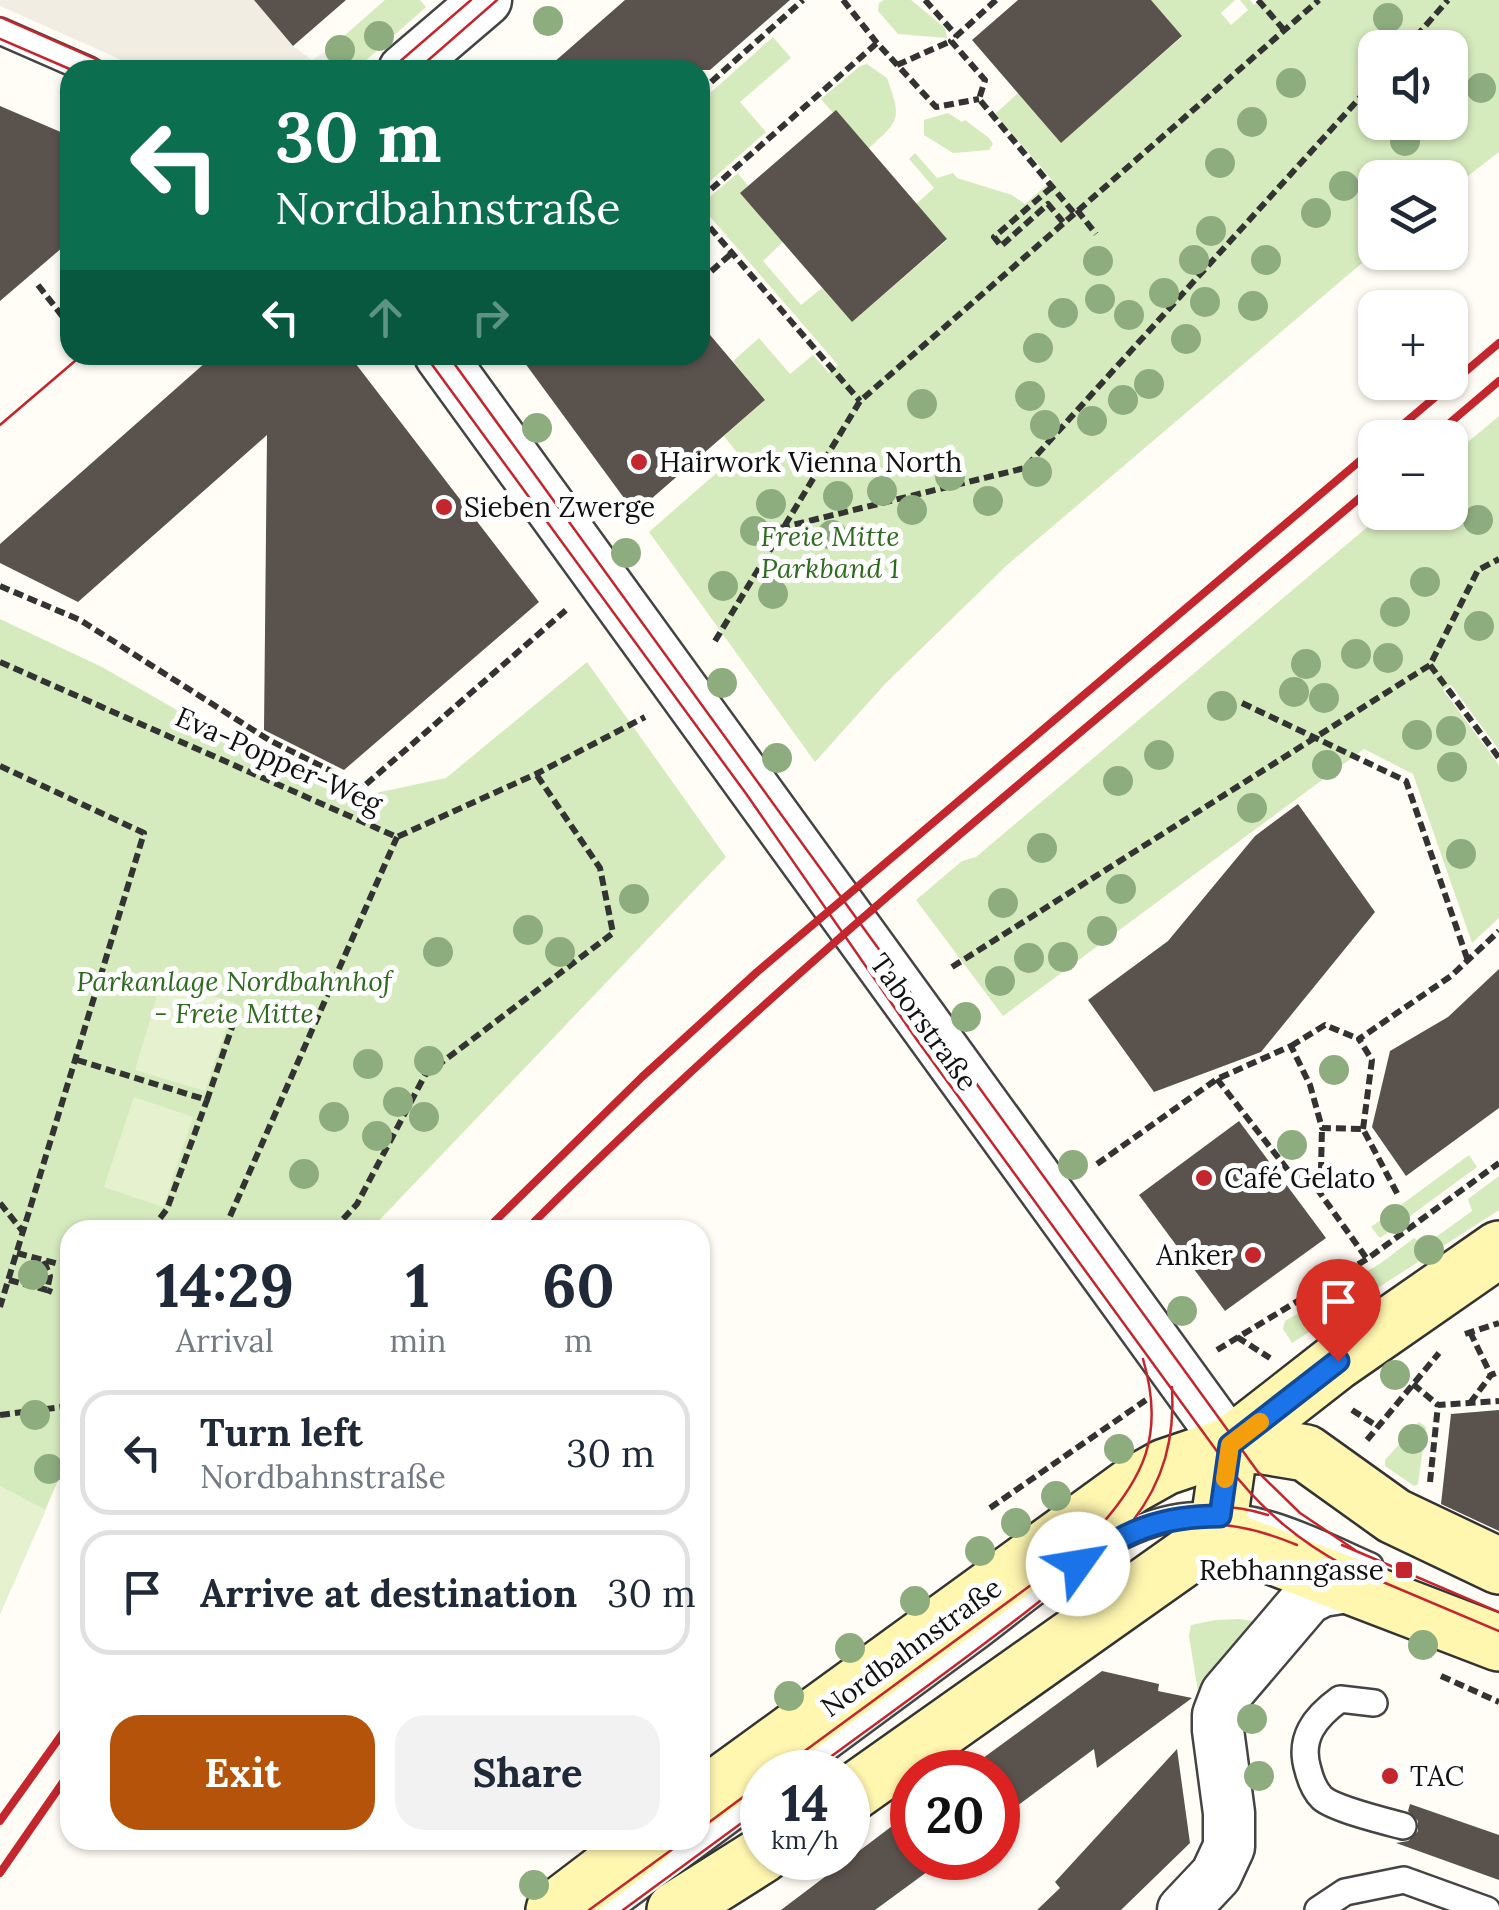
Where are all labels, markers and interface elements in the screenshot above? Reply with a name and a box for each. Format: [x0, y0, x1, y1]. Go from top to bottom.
map controls [1358, 30, 1468, 530]
button: sound [1358, 30, 1468, 140]
text: 30 m [275, 92, 442, 181]
icon: left [110, 100, 240, 230]
button: layers [1358, 160, 1468, 270]
text: Nordbahnstraße [275, 179, 621, 236]
icon: left [253, 290, 308, 345]
icon: ahead [358, 290, 413, 345]
icon: right [463, 290, 518, 345]
button: + [1358, 290, 1468, 400]
button: − [1358, 420, 1468, 530]
place label: Hairwork Vienna North [659, 444, 962, 480]
marker: Hairwork Vienna North [628, 451, 650, 473]
place label: Sieben Zwerge [464, 489, 655, 525]
marker: Sieben Zwerge [433, 496, 455, 518]
park label: Freie Mitte Parkband 1 [760, 518, 900, 586]
street label: Eva-Popper-Weg [170, 698, 388, 822]
street label: Taborstraße [862, 946, 986, 1098]
park label: Parkanlage Nordbahnhof - Freie Mitte [76, 963, 394, 1031]
place label: Café Gelato [1224, 1160, 1375, 1196]
marker: Café Gelato [1193, 1167, 1215, 1189]
place label: Anker [1155, 1237, 1233, 1273]
marker: Anker [1242, 1244, 1264, 1266]
text: 14:29 [155, 1247, 294, 1323]
text: 1 [406, 1247, 430, 1323]
text: 60 [542, 1247, 615, 1323]
pin [1296, 1259, 1381, 1362]
icon: arrive [1311, 1274, 1366, 1329]
text: Arrival [176, 1320, 274, 1361]
text: min [390, 1320, 447, 1361]
text: m [564, 1320, 593, 1361]
text: Turn left [200, 1408, 363, 1456]
icon: left [115, 1425, 170, 1480]
text: 30 m [566, 1429, 655, 1477]
text: Nordbahnstraße [200, 1456, 446, 1497]
position arrow [1026, 1512, 1130, 1616]
place label: Rebhanngasse [1199, 1552, 1384, 1588]
marker: Rebhanngasse [1393, 1559, 1415, 1581]
icon: arrive [115, 1565, 170, 1620]
text: Arrive at destination [200, 1569, 577, 1617]
text: 30 m [607, 1569, 696, 1617]
street label: Nordbahnstraße [813, 1569, 1009, 1725]
button: Exit [110, 1715, 375, 1830]
button: Share [395, 1715, 660, 1830]
speed limit sign: 20 [890, 1750, 1020, 1880]
place label: TAC [1410, 1758, 1464, 1794]
marker: TAC [1379, 1765, 1401, 1787]
text: 14 [781, 1771, 829, 1835]
text: km/h [771, 1824, 839, 1856]

